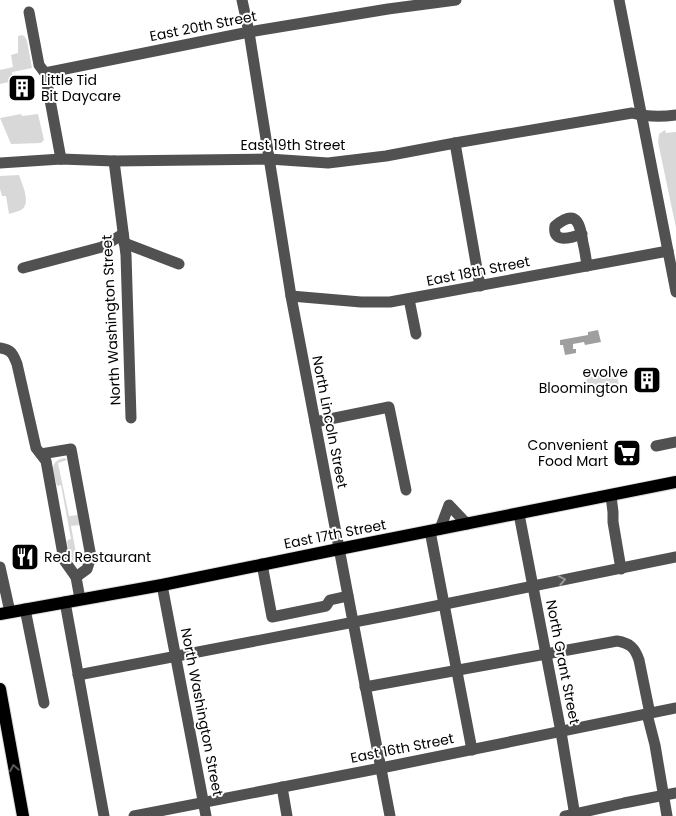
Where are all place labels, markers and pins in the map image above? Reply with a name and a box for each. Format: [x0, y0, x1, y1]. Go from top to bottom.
place label: Little Tid Bit Daycare [41, 70, 121, 106]
building icon: Little Tid Bit Daycare [7, 73, 37, 103]
place label: evolve Bloomington [539, 362, 628, 398]
building icon: evolve Bloomington [632, 365, 662, 395]
place label: Convenient Food Mart [528, 435, 608, 471]
supermarket icon: Convenient Food Mart [612, 438, 642, 468]
restaurant icon: Red Restaurant [10, 542, 40, 572]
place label: Red Restaurant [44, 547, 151, 567]

